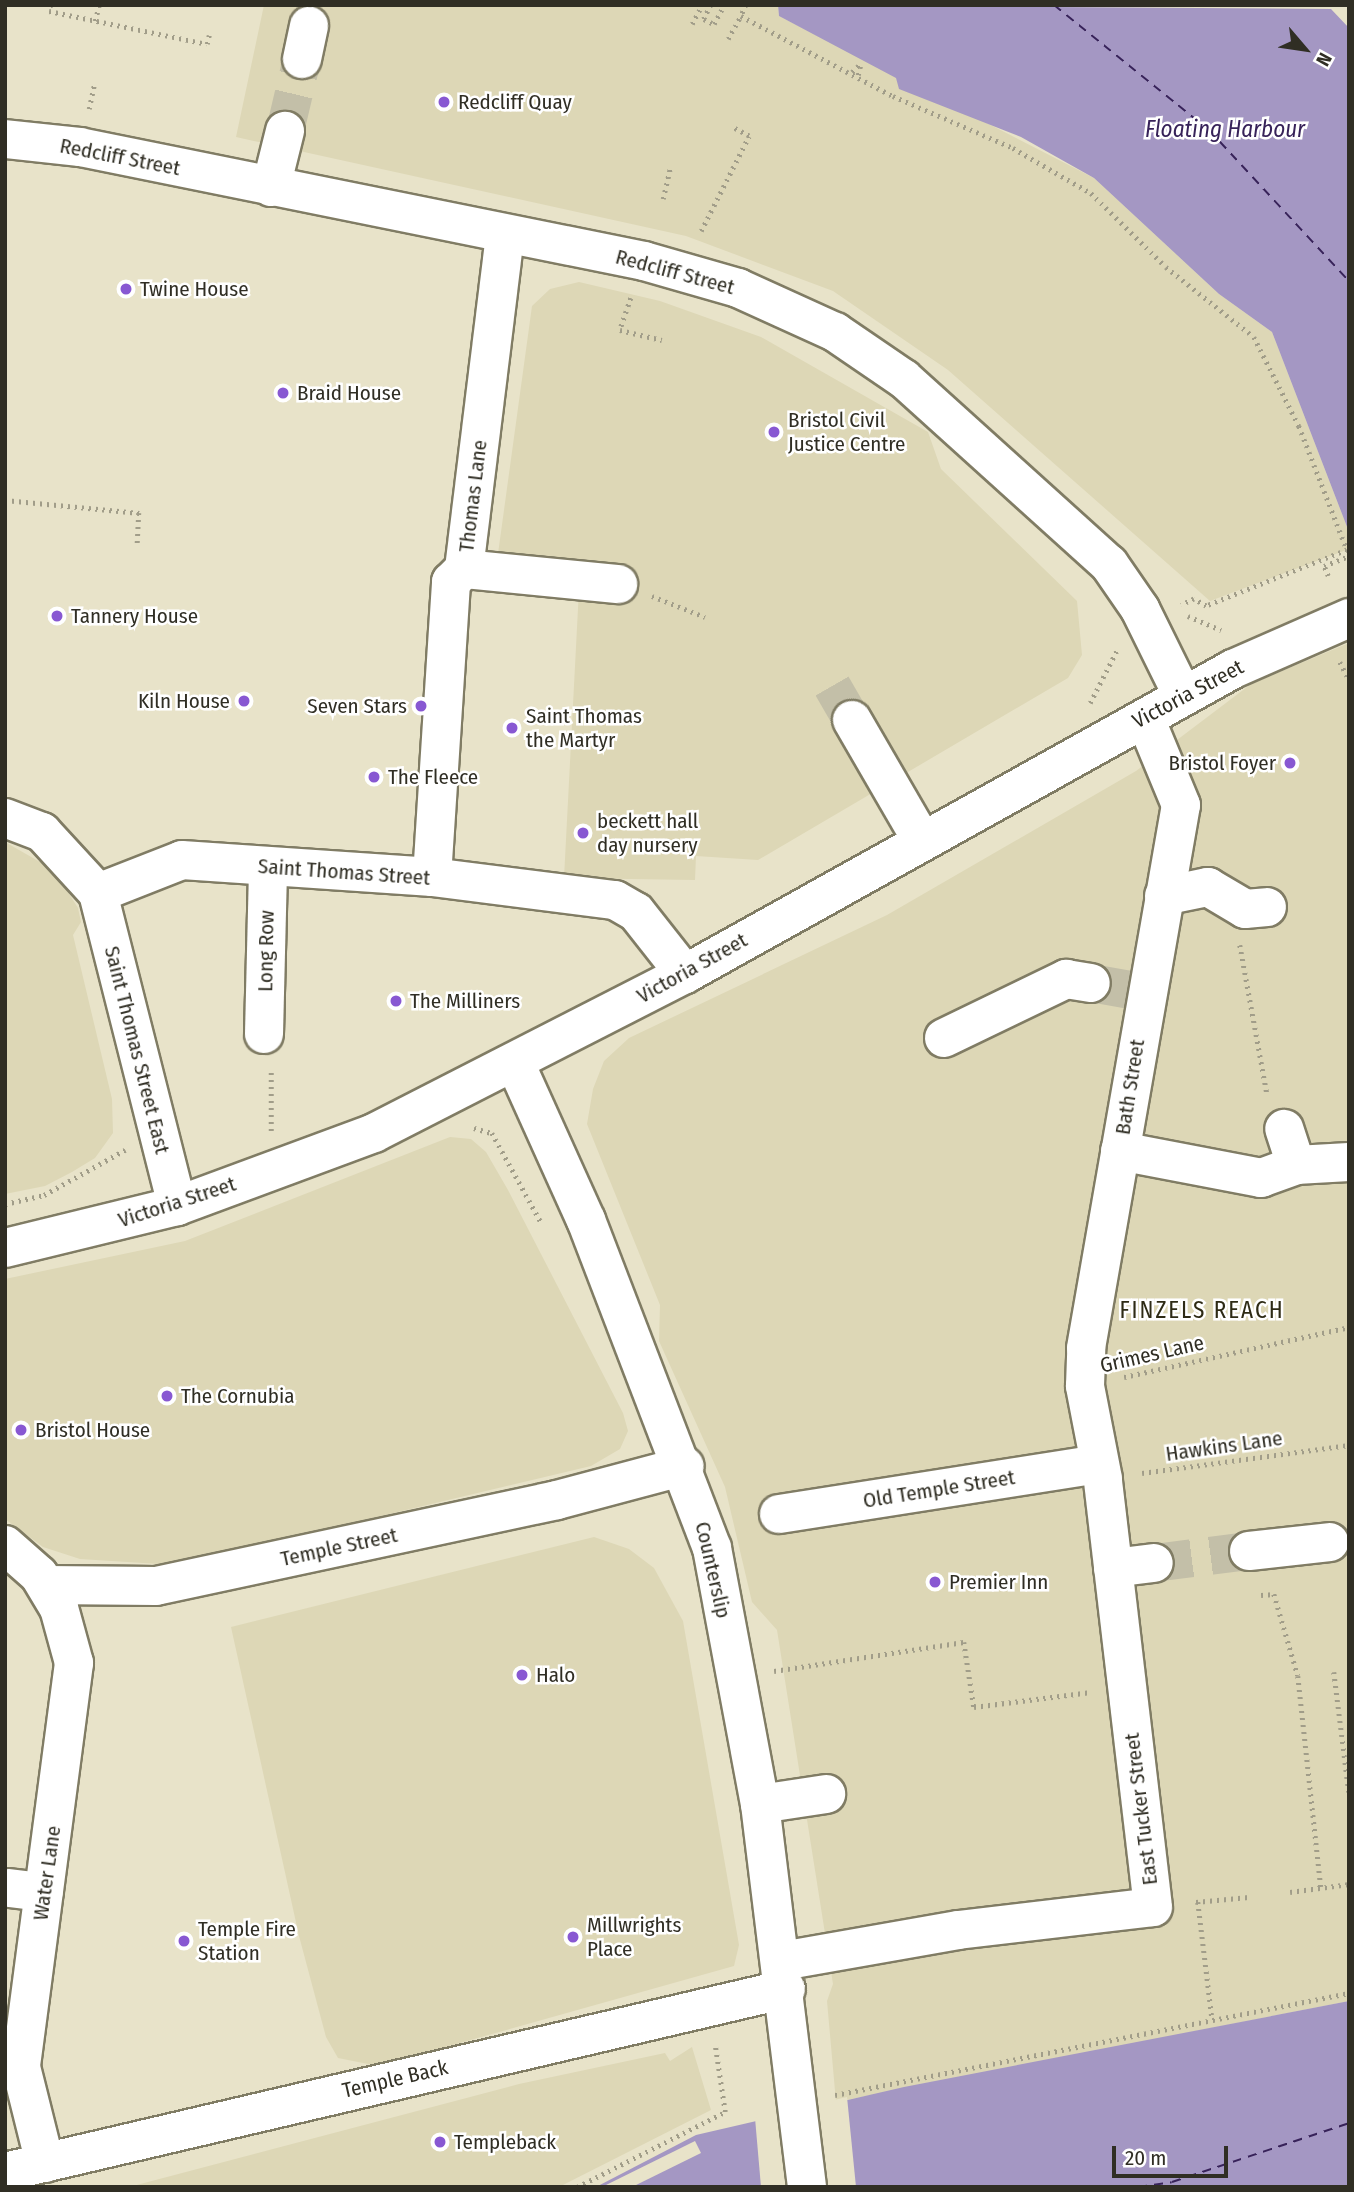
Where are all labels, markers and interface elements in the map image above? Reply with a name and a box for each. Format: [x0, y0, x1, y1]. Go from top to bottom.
north arrow [1270, 14, 1340, 84]
text: N [1311, 49, 1337, 70]
place label: Redcliff Quay [458, 89, 572, 115]
marker: Redcliff Quay [436, 94, 452, 110]
water label: Floating Harbour [1145, 115, 1305, 143]
street label: Redcliff Street [58, 133, 182, 181]
street label: Redcliff Street [613, 244, 737, 300]
place label: Twine House [140, 276, 249, 302]
marker: Twine House [118, 281, 134, 297]
place label: Braid House [297, 380, 401, 406]
marker: Braid House [275, 385, 291, 401]
place label: Bristol Civil Justice Centre [788, 407, 905, 457]
marker: Bristol Civil Justice Centre [766, 424, 782, 440]
street label: Thomas Lane [454, 438, 492, 554]
place label: Tannery House [71, 603, 198, 629]
marker: Tannery House [49, 608, 65, 624]
street label: Victoria Street [1128, 654, 1248, 734]
place label: Kiln House [138, 688, 230, 714]
marker: Kiln House [236, 693, 252, 709]
place label: Seven Stars [307, 693, 407, 719]
marker: Seven Stars [413, 698, 429, 714]
place label: Saint Thomas the Martyr [526, 703, 642, 753]
marker: Saint Thomas the Martyr [504, 720, 520, 736]
place label: Bristol Foyer [1168, 750, 1276, 776]
marker: Bristol Foyer [1282, 755, 1298, 771]
place label: The Fleece [388, 764, 478, 790]
marker: The Fleece [366, 769, 382, 785]
place label: beckett hall day nursery [597, 808, 698, 858]
marker: beckett hall day nursery [575, 825, 591, 841]
street label: Saint Thomas Street [257, 853, 431, 891]
street label: Long Row [253, 910, 279, 992]
street label: Victoria Street [633, 927, 751, 1009]
street label: Saint Thomas Street East [99, 944, 175, 1156]
place label: The Milliners [410, 988, 520, 1014]
marker: The Milliners [388, 993, 404, 1009]
street label: Bath Street [1110, 1037, 1150, 1137]
street label: Victoria Street [115, 1171, 239, 1233]
district label: FINZELS REACH [1121, 1296, 1283, 1324]
street label: Grimes Lane [1098, 1330, 1206, 1378]
place label: The Cornubia [181, 1383, 295, 1409]
marker: The Cornubia [159, 1388, 175, 1404]
place label: Bristol House [35, 1417, 150, 1443]
marker: Bristol House [13, 1422, 29, 1438]
street label: Hawkins Lane [1164, 1425, 1284, 1467]
street label: Old Temple Street [861, 1465, 1017, 1513]
street label: Counterslip [690, 1519, 736, 1621]
street label: Temple Street [278, 1522, 400, 1572]
place label: Premier Inn [949, 1569, 1048, 1595]
marker: Premier Inn [927, 1574, 943, 1590]
place label: Halo [536, 1662, 575, 1688]
marker: Halo [514, 1667, 530, 1683]
street label: East Tucker Street [1119, 1731, 1163, 1887]
street label: Water Lane [28, 1824, 66, 1922]
place label: Millwrights Place [587, 1912, 681, 1962]
place label: Temple Fire Station [198, 1916, 296, 1966]
marker: Millwrights Place [565, 1929, 581, 1945]
marker: Temple Fire Station [176, 1933, 192, 1949]
street label: Temple Back [340, 2055, 450, 2103]
place label: Templeback [454, 2129, 556, 2155]
scale bar [1116, 2132, 1232, 2176]
marker: Templeback [432, 2134, 448, 2150]
text: 20 m [1125, 2145, 1166, 2171]

